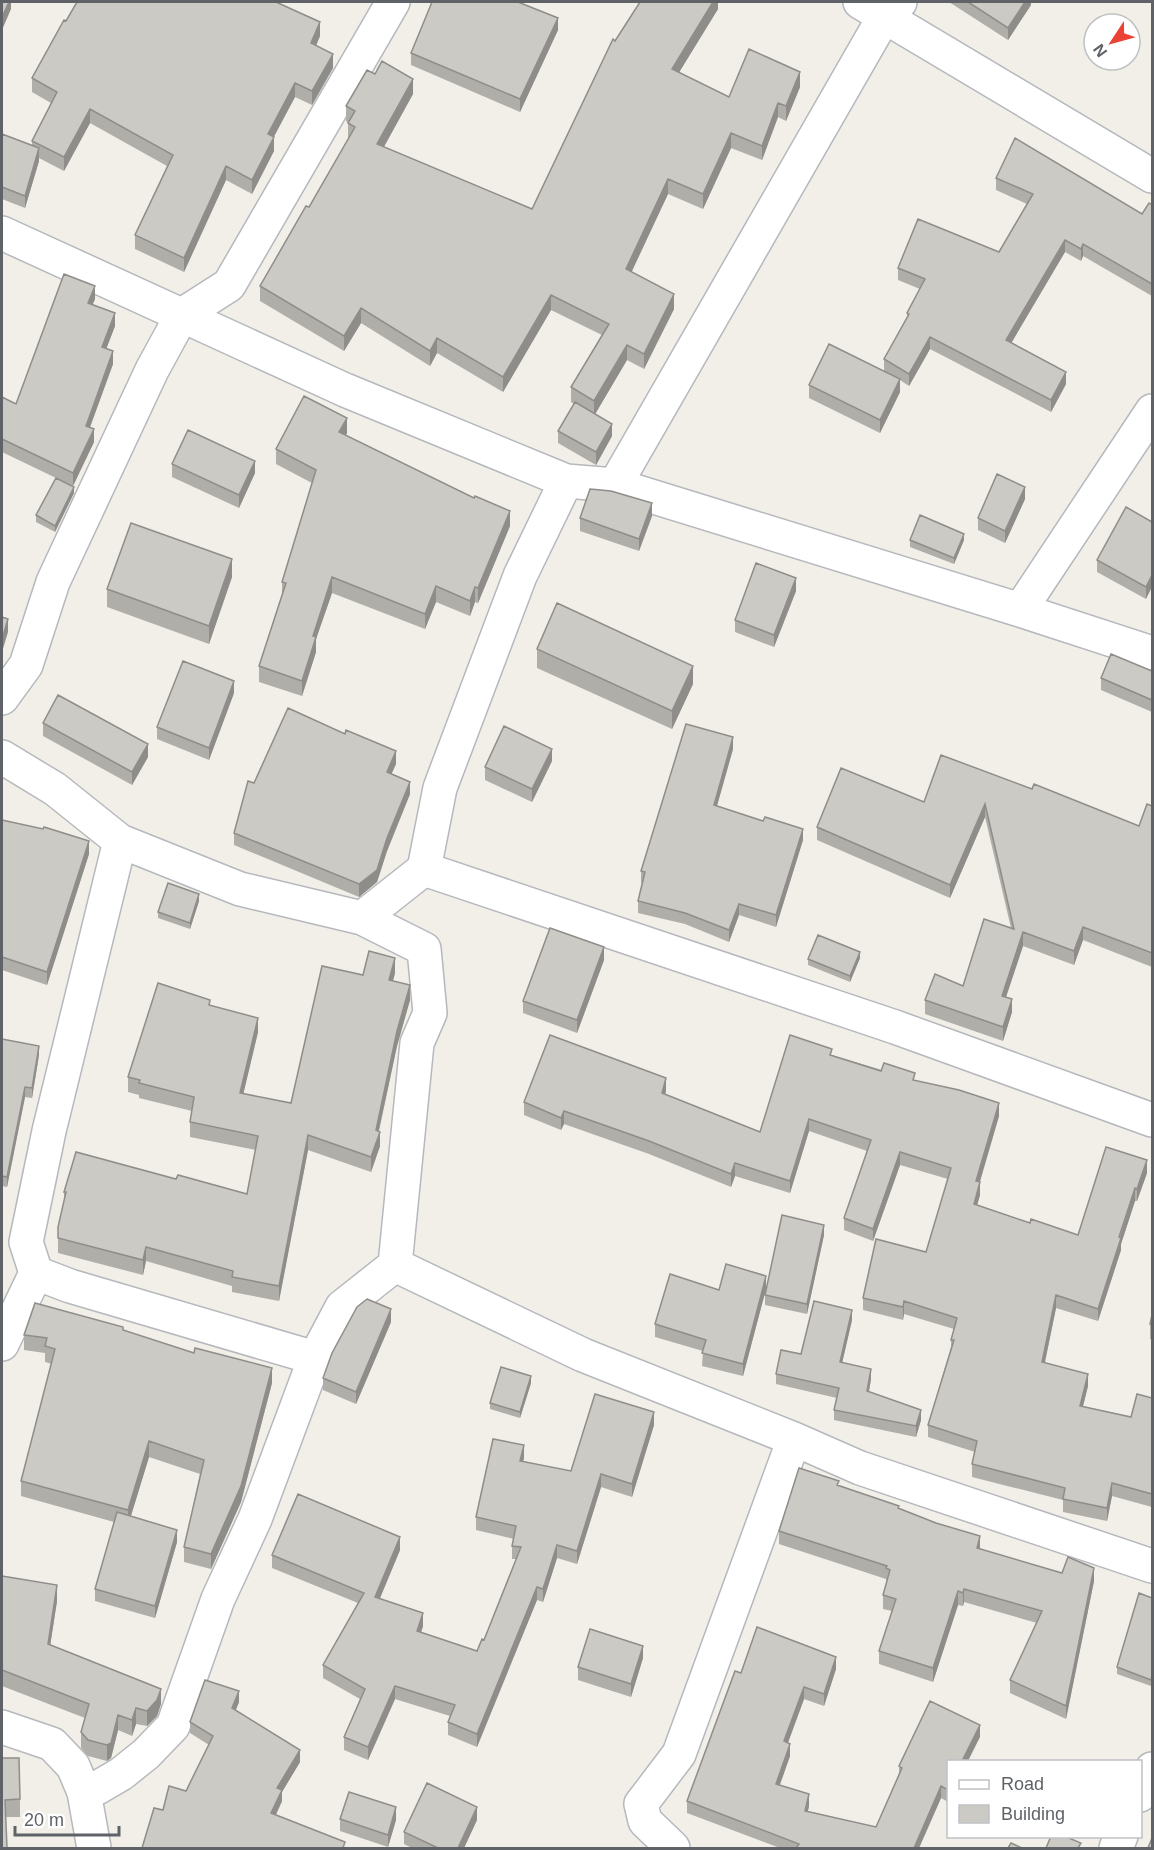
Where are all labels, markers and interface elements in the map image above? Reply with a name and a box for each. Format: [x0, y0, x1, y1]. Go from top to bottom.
north arrow [1082, 12, 1142, 72]
text: N [1090, 41, 1111, 60]
legend [947, 1760, 1142, 1838]
text: Road [1001, 1774, 1044, 1794]
scale bar [15, 1799, 118, 1837]
text: Building [1001, 1804, 1065, 1824]
text: 20 m [24, 1810, 64, 1830]

